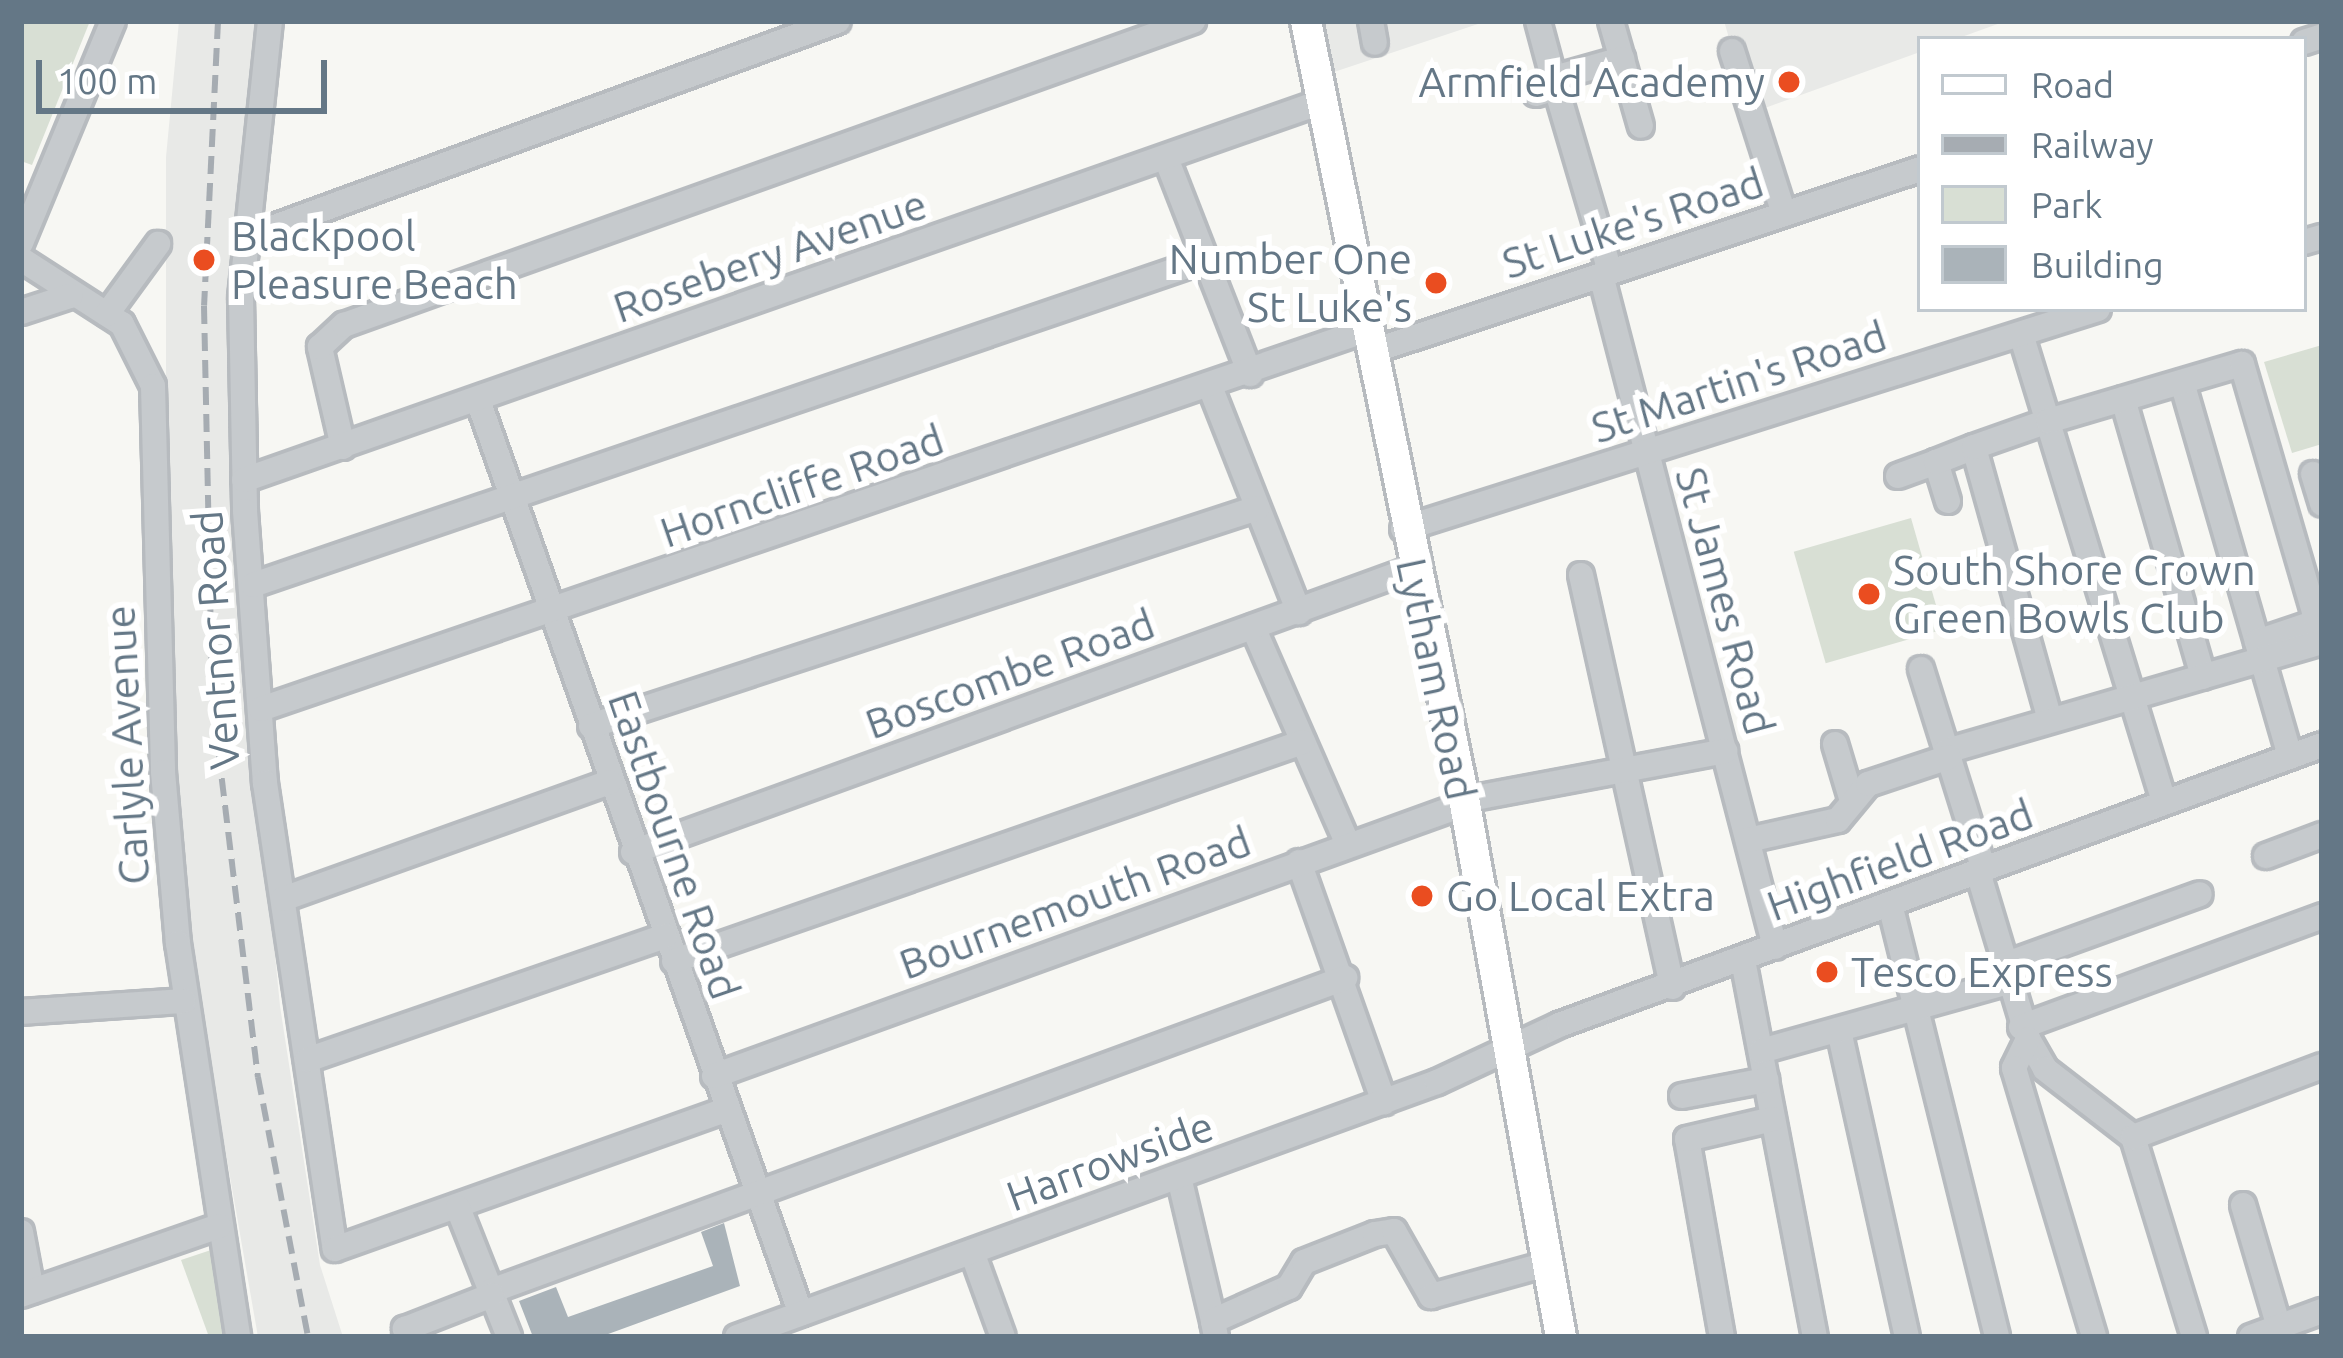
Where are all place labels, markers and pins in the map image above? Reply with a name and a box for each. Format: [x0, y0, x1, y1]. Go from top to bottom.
place label: Armfield Academy [1418, 57, 1765, 107]
marker: Armfield Academy [1776, 69, 1802, 95]
place label: Blackpool Pleasure Beach [231, 211, 518, 310]
place label: Number One St Luke's [1169, 234, 1412, 332]
marker: Blackpool Pleasure Beach [188, 244, 220, 276]
marker: Number One St Luke's [1423, 270, 1449, 296]
place label: South Shore Crown Green Bowls Club [1893, 545, 2256, 644]
marker: South Shore Crown Green Bowls Club [1856, 581, 1882, 607]
place label: Go Local Extra [1446, 871, 1715, 921]
marker: Go Local Extra [1409, 883, 1435, 909]
place label: Tesco Express [1851, 947, 2113, 997]
marker: Tesco Express [1814, 959, 1840, 985]

